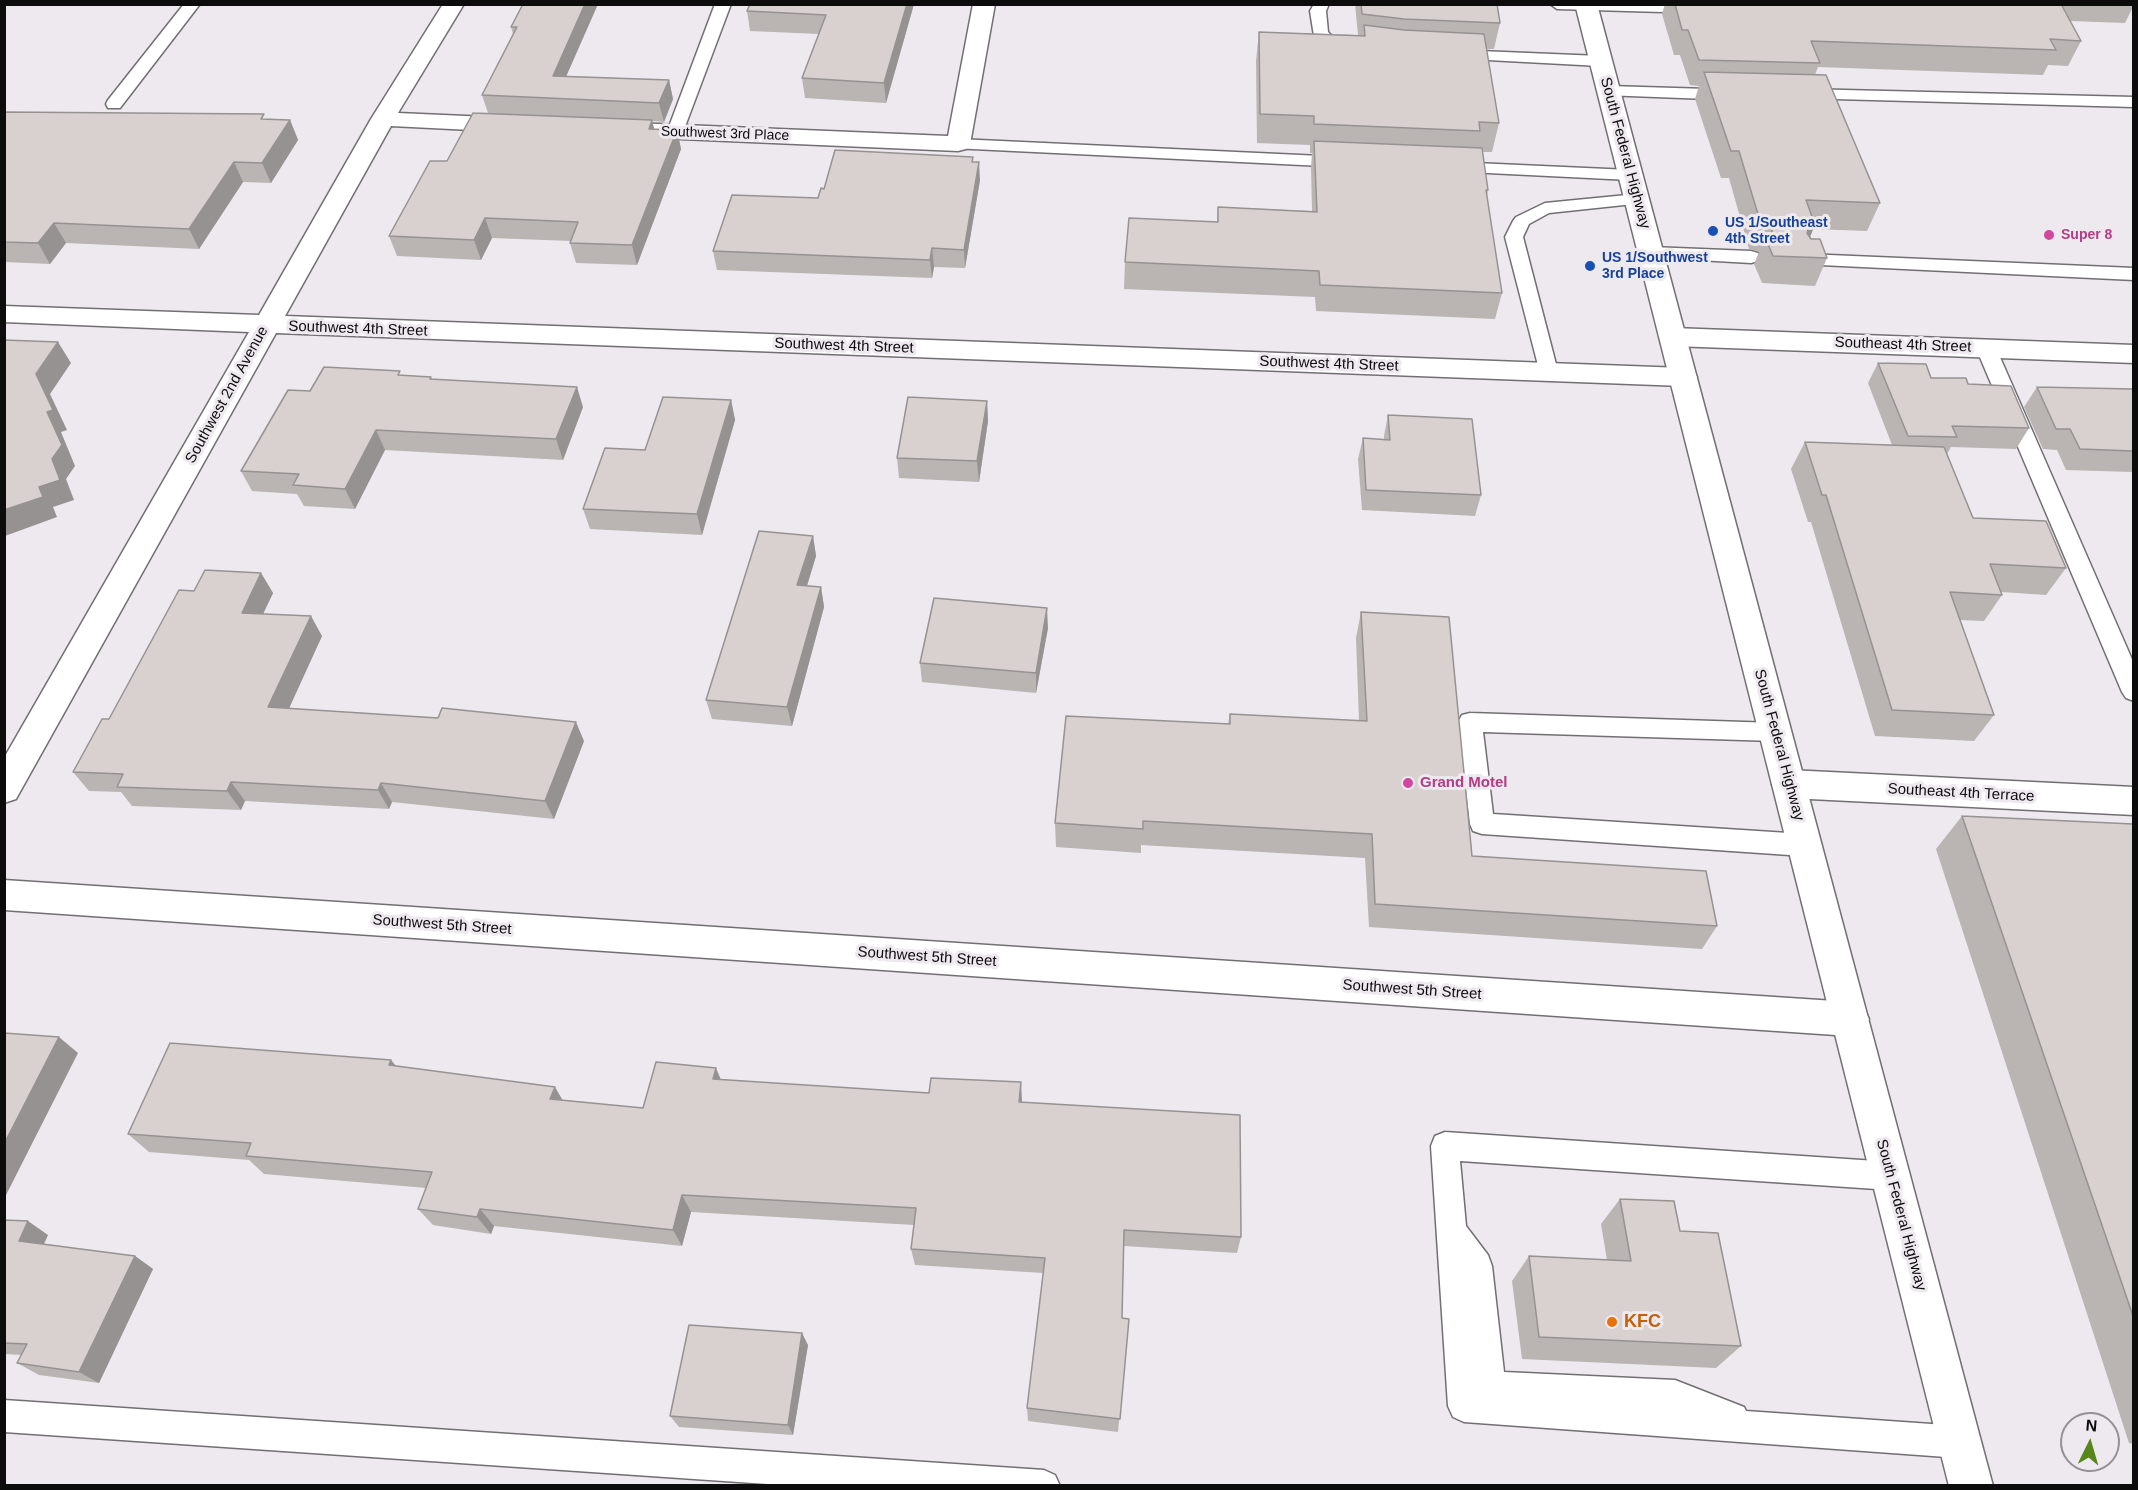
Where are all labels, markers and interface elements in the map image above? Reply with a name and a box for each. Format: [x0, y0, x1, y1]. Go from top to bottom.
street label: South Federal Highway [1596, 75, 1654, 231]
street label: Southwest 3rd Place [661, 123, 789, 145]
place label: US 1/Southeast 4th Street [1725, 215, 1828, 248]
marker: US 1/Southeast 4th Street [1706, 224, 1720, 238]
place label: Super 8 [2061, 227, 2112, 243]
marker: Super 8 [2042, 228, 2056, 242]
place label: US 1/Southwest 3rd Place [1602, 250, 1708, 282]
marker: US 1/Southwest 3rd Place [1583, 259, 1597, 273]
street label: Southwest 4th Street [288, 318, 428, 340]
street label: Southwest 2nd Avenue [182, 323, 272, 467]
street label: Southeast 4th Street [1834, 334, 1972, 356]
street label: Southwest 4th Street [774, 335, 914, 357]
street label: Southwest 4th Street [1259, 353, 1399, 375]
street label: South Federal Highway [1750, 667, 1808, 823]
place label: Grand Motel [1420, 774, 1508, 792]
marker: Grand Motel [1401, 776, 1415, 790]
street label: Southeast 4th Terrace [1887, 780, 2035, 806]
street label: Southwest 5th Street [372, 911, 512, 939]
street label: Southwest 5th Street [857, 943, 997, 971]
street label: Southwest 5th Street [1342, 976, 1482, 1004]
street label: South Federal Highway [1872, 1137, 1930, 1293]
place label: KFC [1624, 1311, 1661, 1333]
marker: KFC [1605, 1315, 1619, 1329]
north arrow [2060, 1412, 2120, 1472]
text: N [2085, 1417, 2098, 1435]

